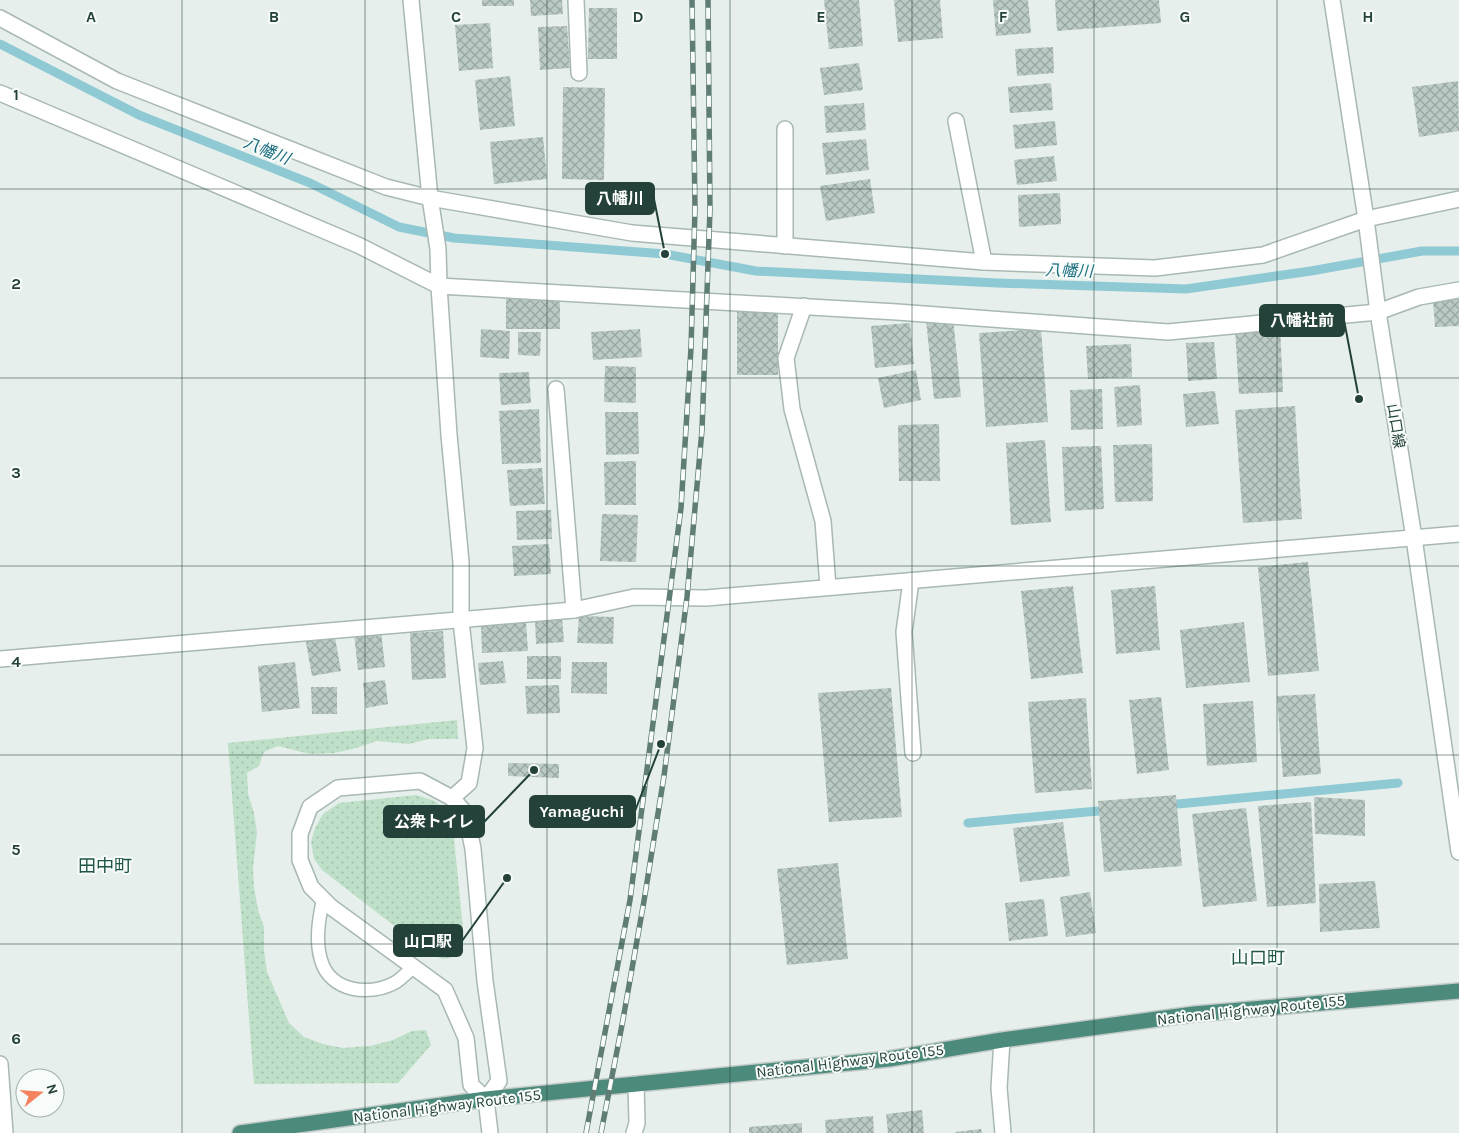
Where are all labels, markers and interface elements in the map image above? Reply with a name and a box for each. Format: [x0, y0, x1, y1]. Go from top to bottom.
text: A [86, 7, 96, 26]
text: B [269, 7, 279, 26]
text: C [451, 7, 461, 26]
text: D [633, 7, 644, 26]
text: E [816, 7, 826, 26]
text: F [999, 7, 1008, 26]
text: G [1180, 7, 1190, 26]
text: H [1362, 7, 1374, 26]
text: 1 [13, 85, 19, 104]
water label: 八幡川 [241, 133, 294, 169]
callout: 八幡川 [586, 183, 654, 214]
text: 八幡川 [596, 189, 644, 208]
water label: 八幡川 [1045, 260, 1095, 281]
text: 2 [11, 274, 21, 293]
callout: 八幡社前 [1260, 305, 1344, 336]
text: 八幡社前 [1270, 311, 1334, 330]
street label: 山口線 [1384, 402, 1408, 450]
text: 3 [11, 463, 21, 482]
text: 4 [11, 652, 21, 671]
callout: Yamaguchi [530, 796, 635, 827]
text: Yamaguchi [539, 802, 625, 821]
callout: 公衆トイレ [384, 806, 484, 837]
text: 公衆トイレ [394, 812, 474, 831]
text: 5 [11, 840, 21, 859]
district label: 田中町 [78, 855, 132, 877]
callout: 山口駅 [394, 925, 462, 956]
text: 山口駅 [404, 932, 452, 951]
district label: 山口町 [1231, 947, 1285, 969]
street label: National Highway Route 155 [1156, 991, 1346, 1029]
text: 6 [11, 1029, 21, 1048]
street label: National Highway Route 155 [755, 1041, 945, 1081]
north arrow [15, 1068, 65, 1118]
text: N [42, 1082, 62, 1097]
street label: National Highway Route 155 [352, 1086, 542, 1126]

